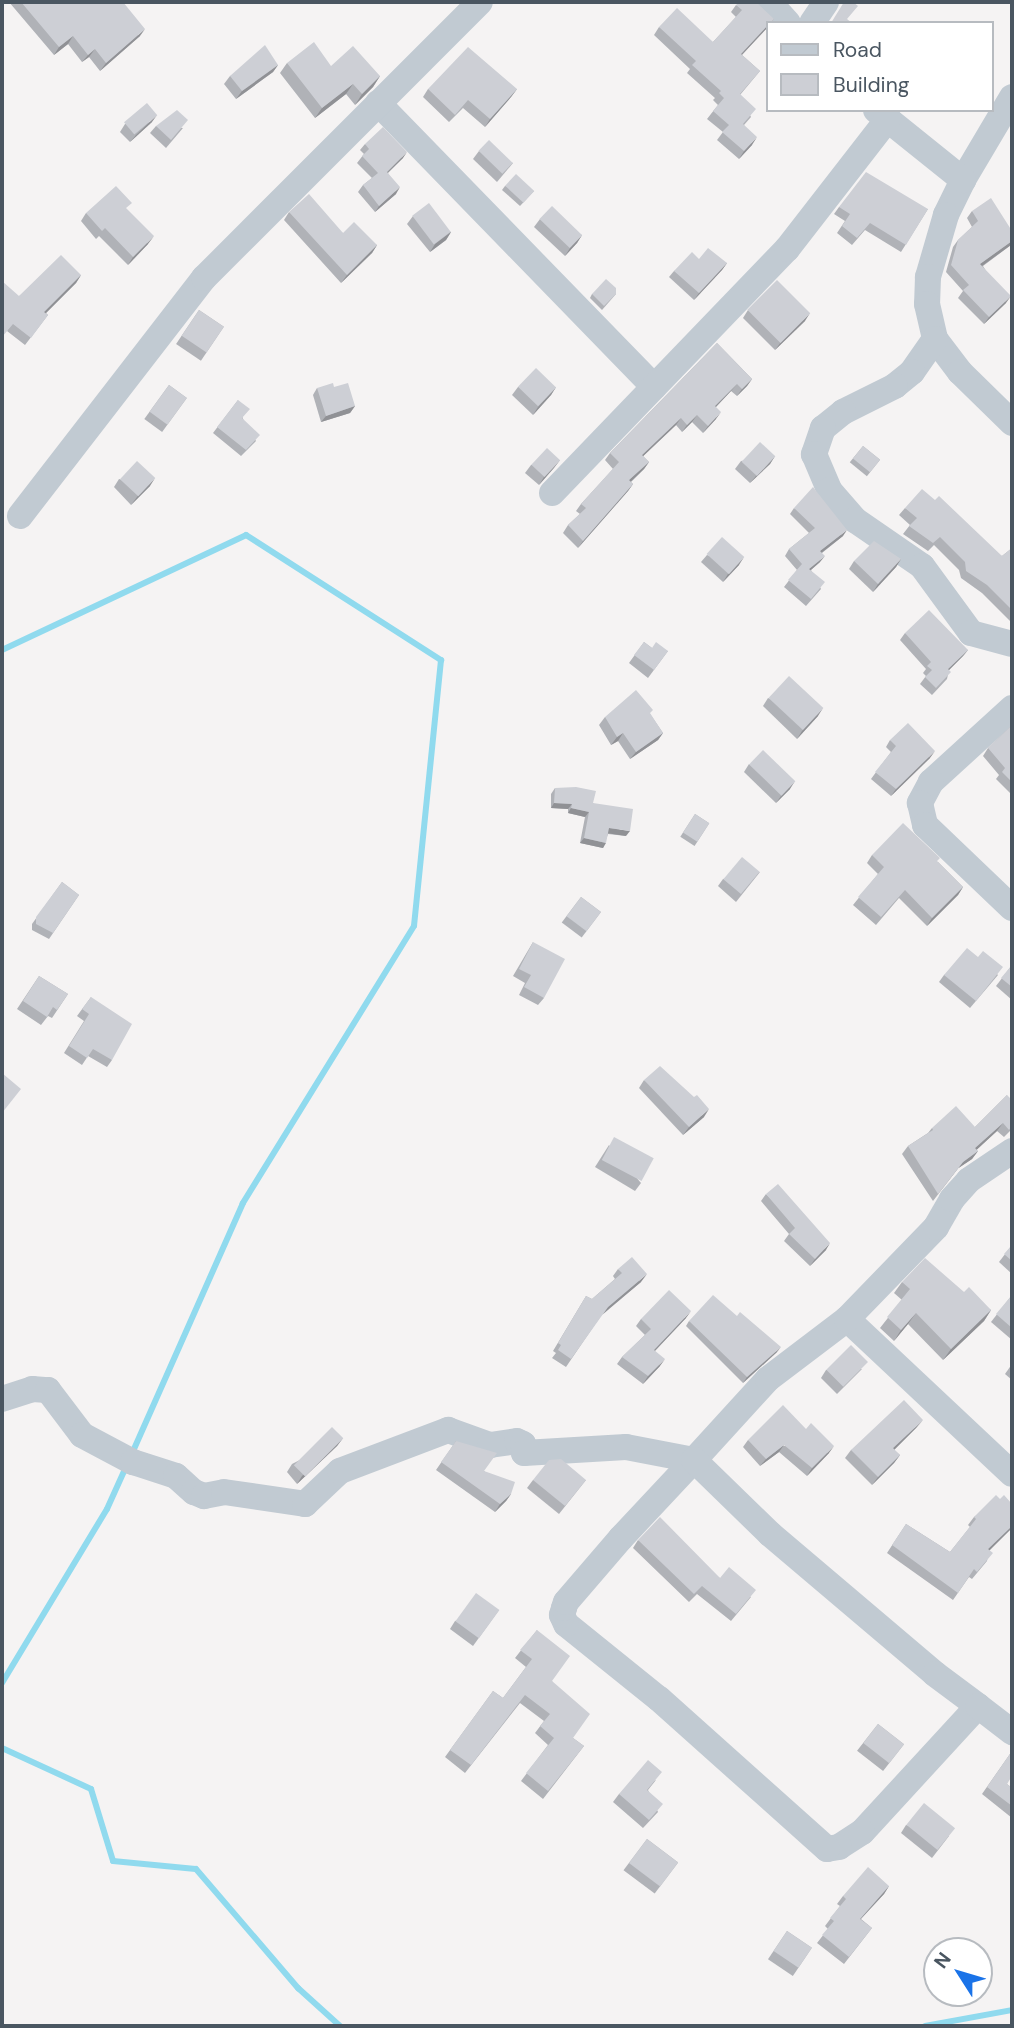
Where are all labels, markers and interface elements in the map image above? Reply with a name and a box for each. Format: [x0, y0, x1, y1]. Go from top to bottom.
legend [766, 21, 993, 112]
text: Road [833, 36, 882, 64]
text: Building [833, 71, 909, 99]
north arrow [923, 1937, 993, 2007]
text: N [928, 1947, 957, 1973]

